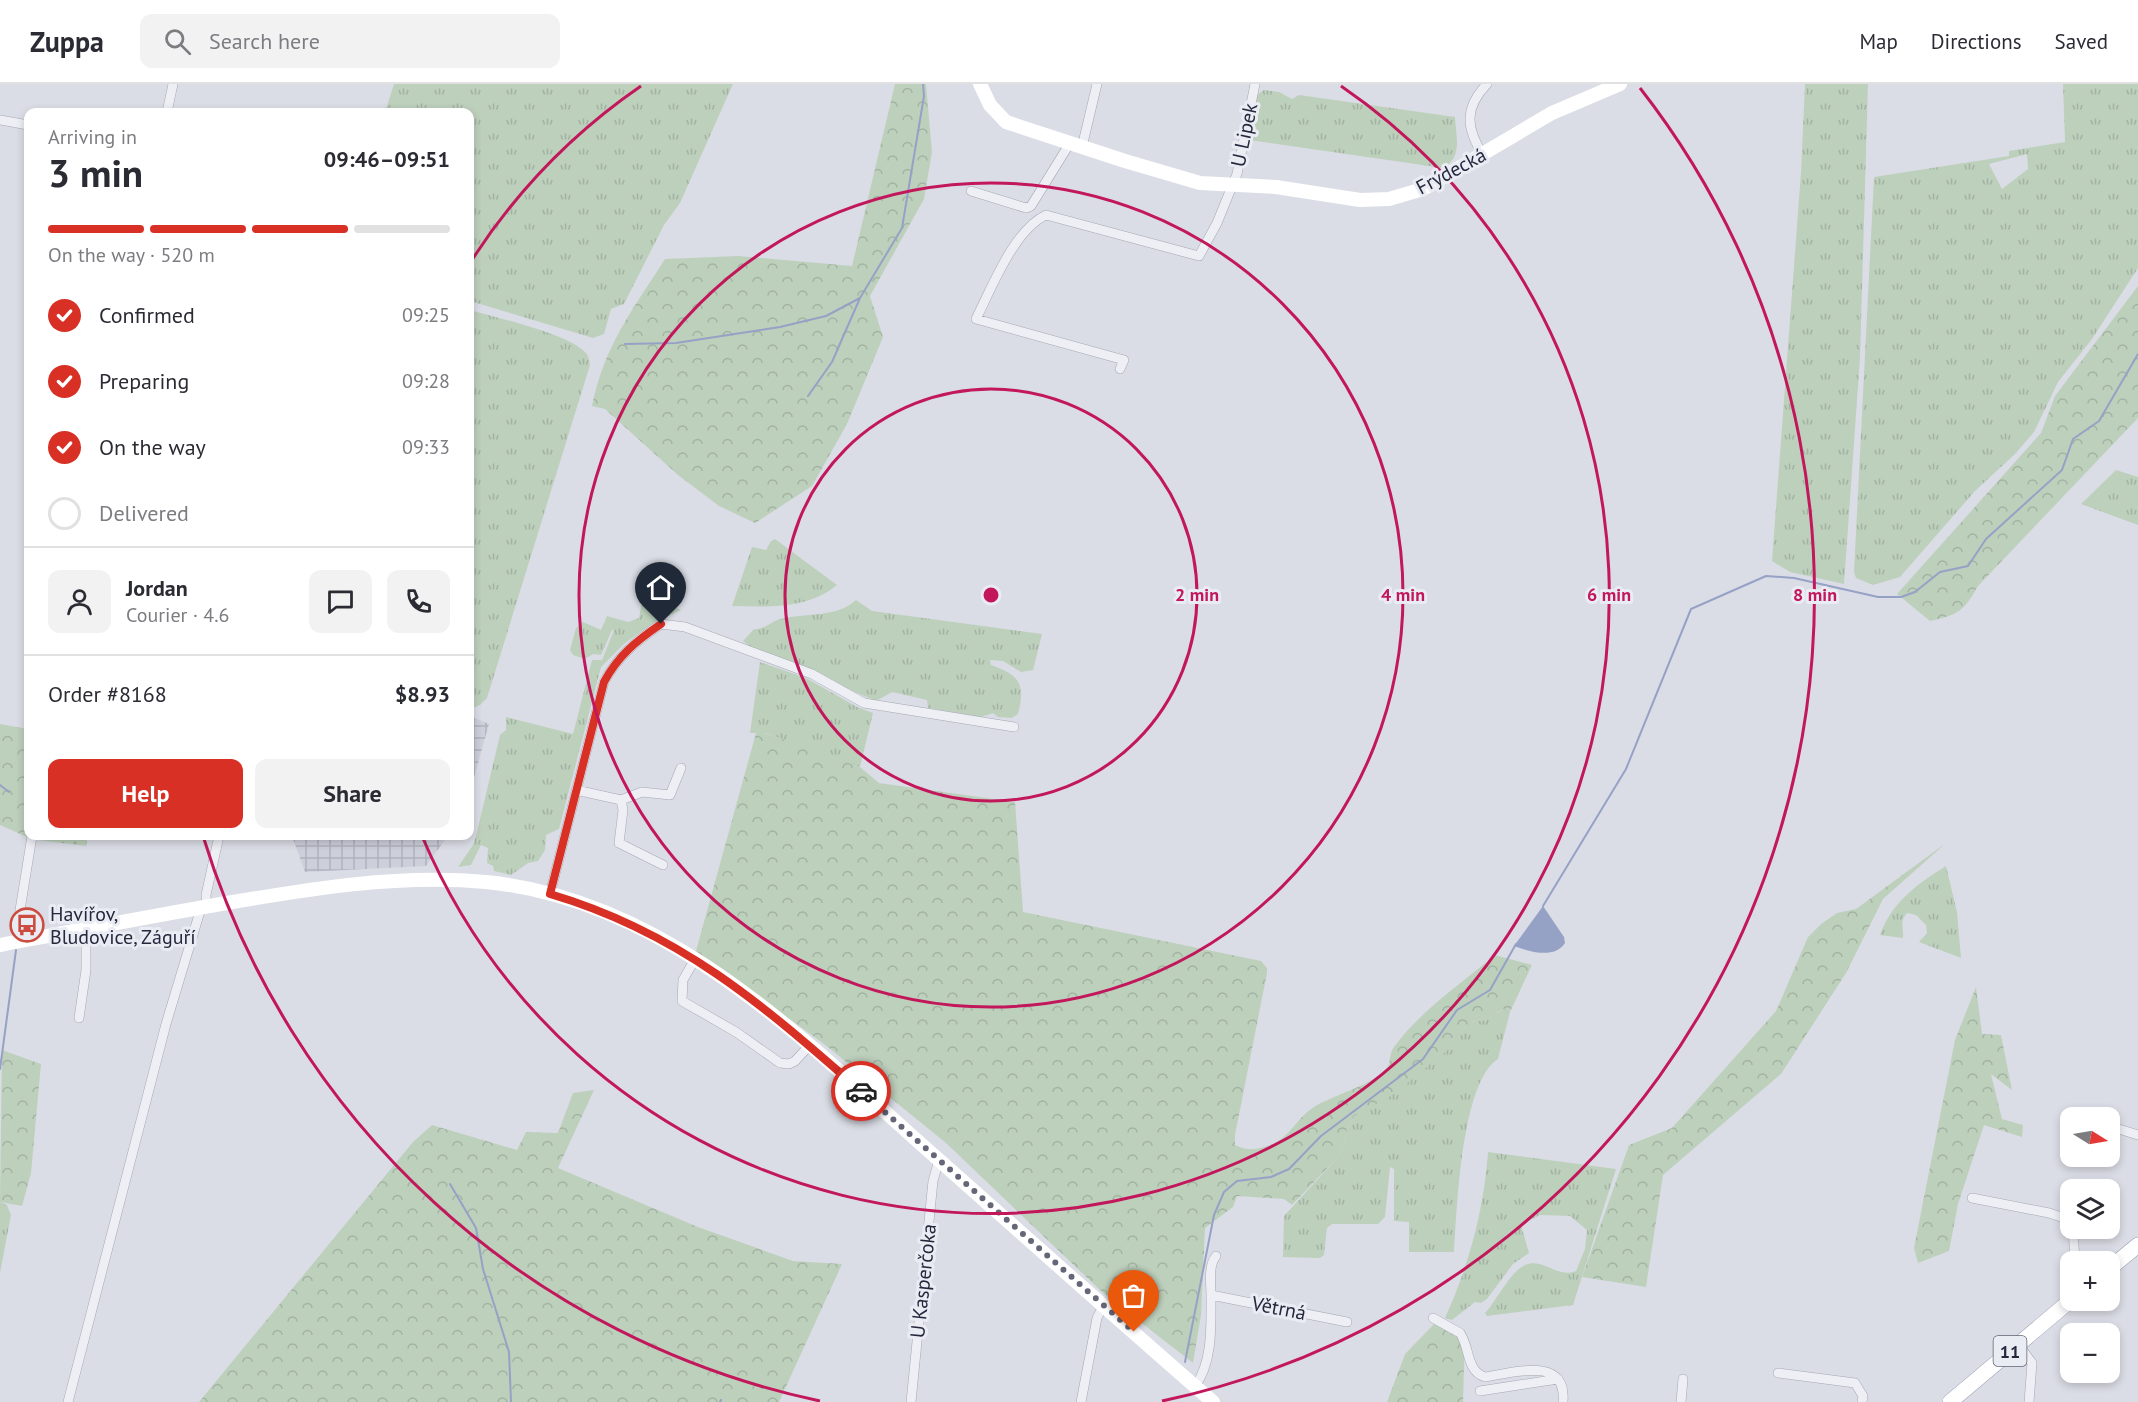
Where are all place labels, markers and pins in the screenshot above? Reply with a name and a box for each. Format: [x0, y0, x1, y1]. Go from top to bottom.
pin [635, 562, 686, 624]
centre of rings [981, 585, 1001, 605]
place label: Havířov, Bludovice, Záguří [50, 901, 196, 950]
bus stop icon: Havířov, Bludovice, Záguří [9, 907, 45, 943]
pin [1108, 1270, 1159, 1332]

